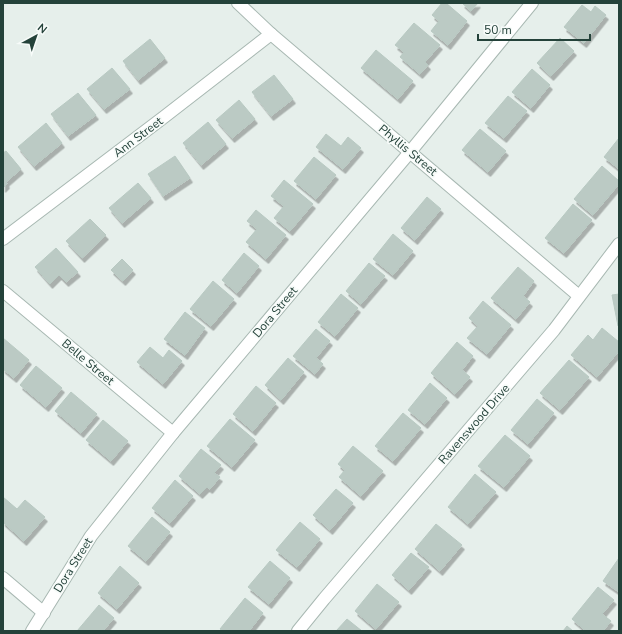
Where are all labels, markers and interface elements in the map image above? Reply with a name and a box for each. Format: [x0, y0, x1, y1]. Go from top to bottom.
north arrow [16, 16, 56, 56]
scale bar [478, 16, 590, 42]
text: N [34, 20, 50, 37]
text: 50 m [484, 22, 512, 38]
street label: Ann Street [110, 113, 167, 161]
street label: Phyllis Street [375, 121, 441, 180]
street label: Dora Street [249, 282, 302, 341]
street label: Belle Street [58, 335, 118, 389]
street label: Ravenswood Drive [435, 381, 513, 467]
street label: Dora Street [50, 534, 97, 596]

